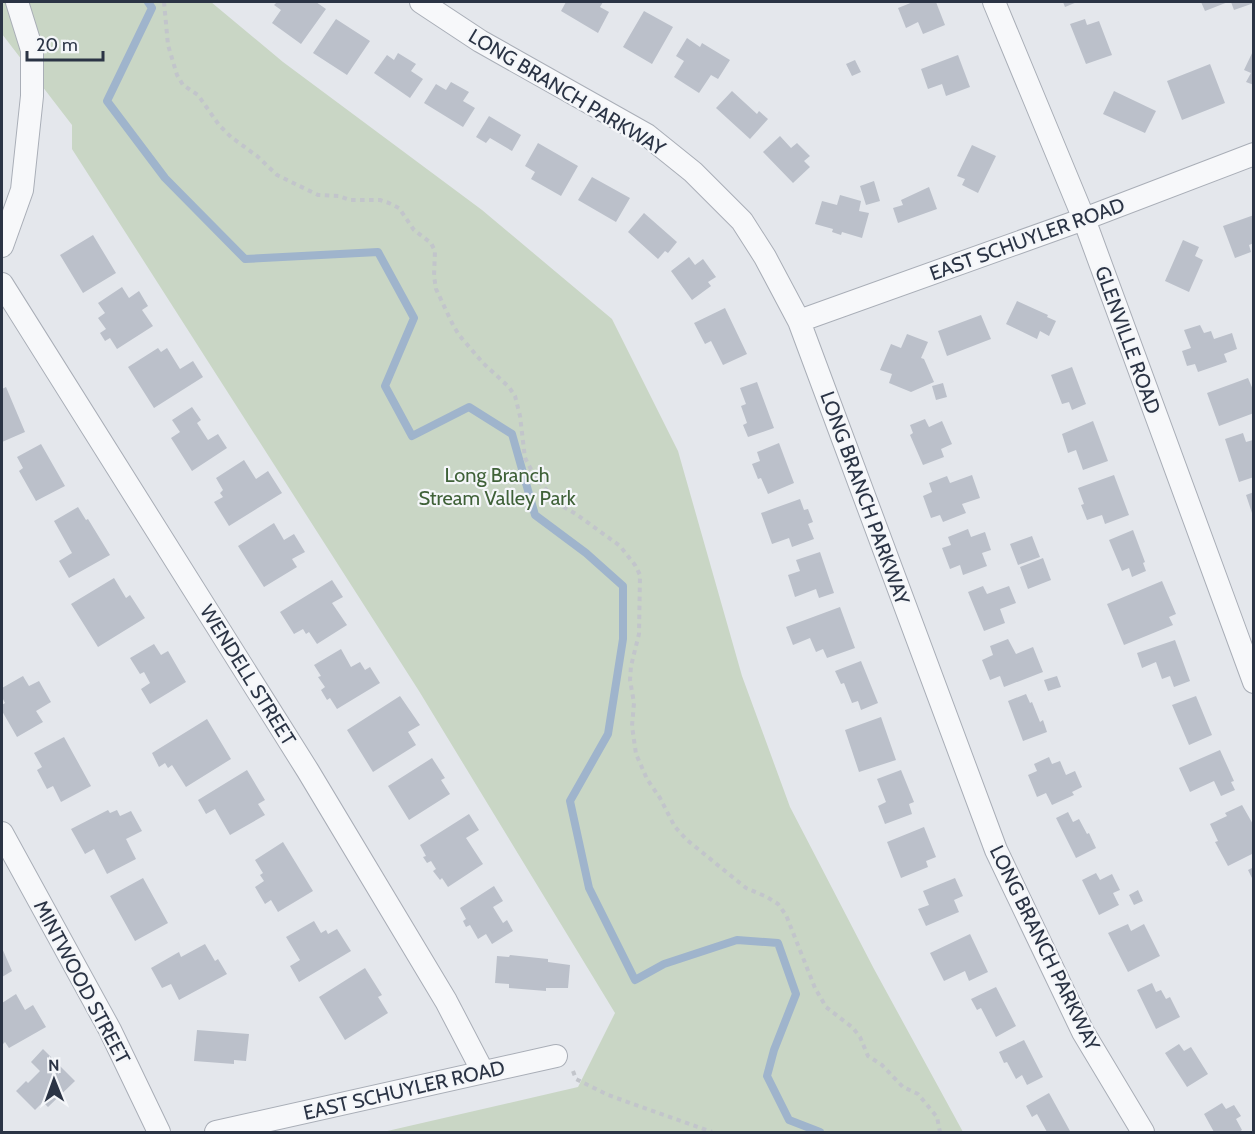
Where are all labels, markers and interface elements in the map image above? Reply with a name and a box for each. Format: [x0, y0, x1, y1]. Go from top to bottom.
scale bar [27, 24, 104, 62]
street label: LONG BRANCH PARKWAY [464, 24, 670, 161]
text: 20 m [36, 34, 78, 56]
street label: EAST SCHUYLER ROAD [926, 193, 1128, 285]
street label: GLENVILLE ROAD [1090, 263, 1166, 417]
street label: LONG BRANCH PARKWAY [815, 388, 915, 609]
park label: Long Branch Stream Valley Park [418, 463, 576, 510]
street label: WENDELL STREET [195, 600, 301, 750]
street label: LONG BRANCH PARKWAY [985, 842, 1105, 1055]
street label: MINTWOOD STREET [29, 896, 135, 1068]
north arrow [24, 1050, 84, 1110]
street label: EAST SCHUYLER ROAD [301, 1055, 507, 1125]

